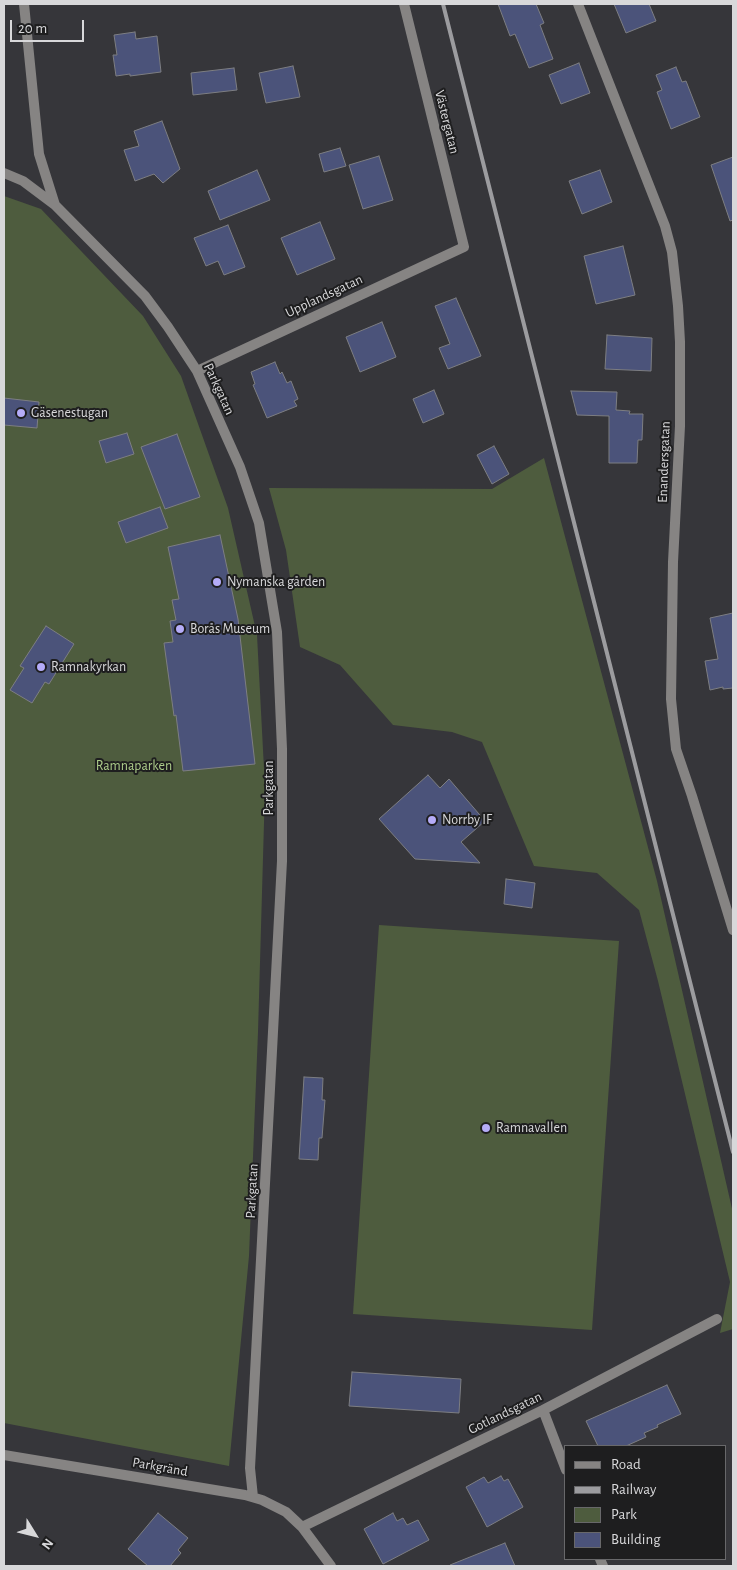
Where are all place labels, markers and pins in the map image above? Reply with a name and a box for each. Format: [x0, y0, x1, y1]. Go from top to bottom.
place label: Gäsenestugan [31, 405, 108, 421]
marker: Gäsenestugan [15, 407, 27, 419]
place label: Nymanska gården [227, 574, 325, 590]
marker: Nymanska gården [211, 576, 223, 588]
place label: Borås Museum [190, 621, 270, 637]
marker: Borås Museum [174, 623, 186, 635]
place label: Ramnakyrkan [51, 659, 126, 675]
marker: Ramnakyrkan [35, 661, 47, 673]
place label: Norrby IF [442, 812, 492, 828]
marker: Norrby IF [426, 814, 438, 826]
place label: Ramnavallen [496, 1120, 567, 1136]
marker: Ramnavallen [480, 1122, 492, 1134]

